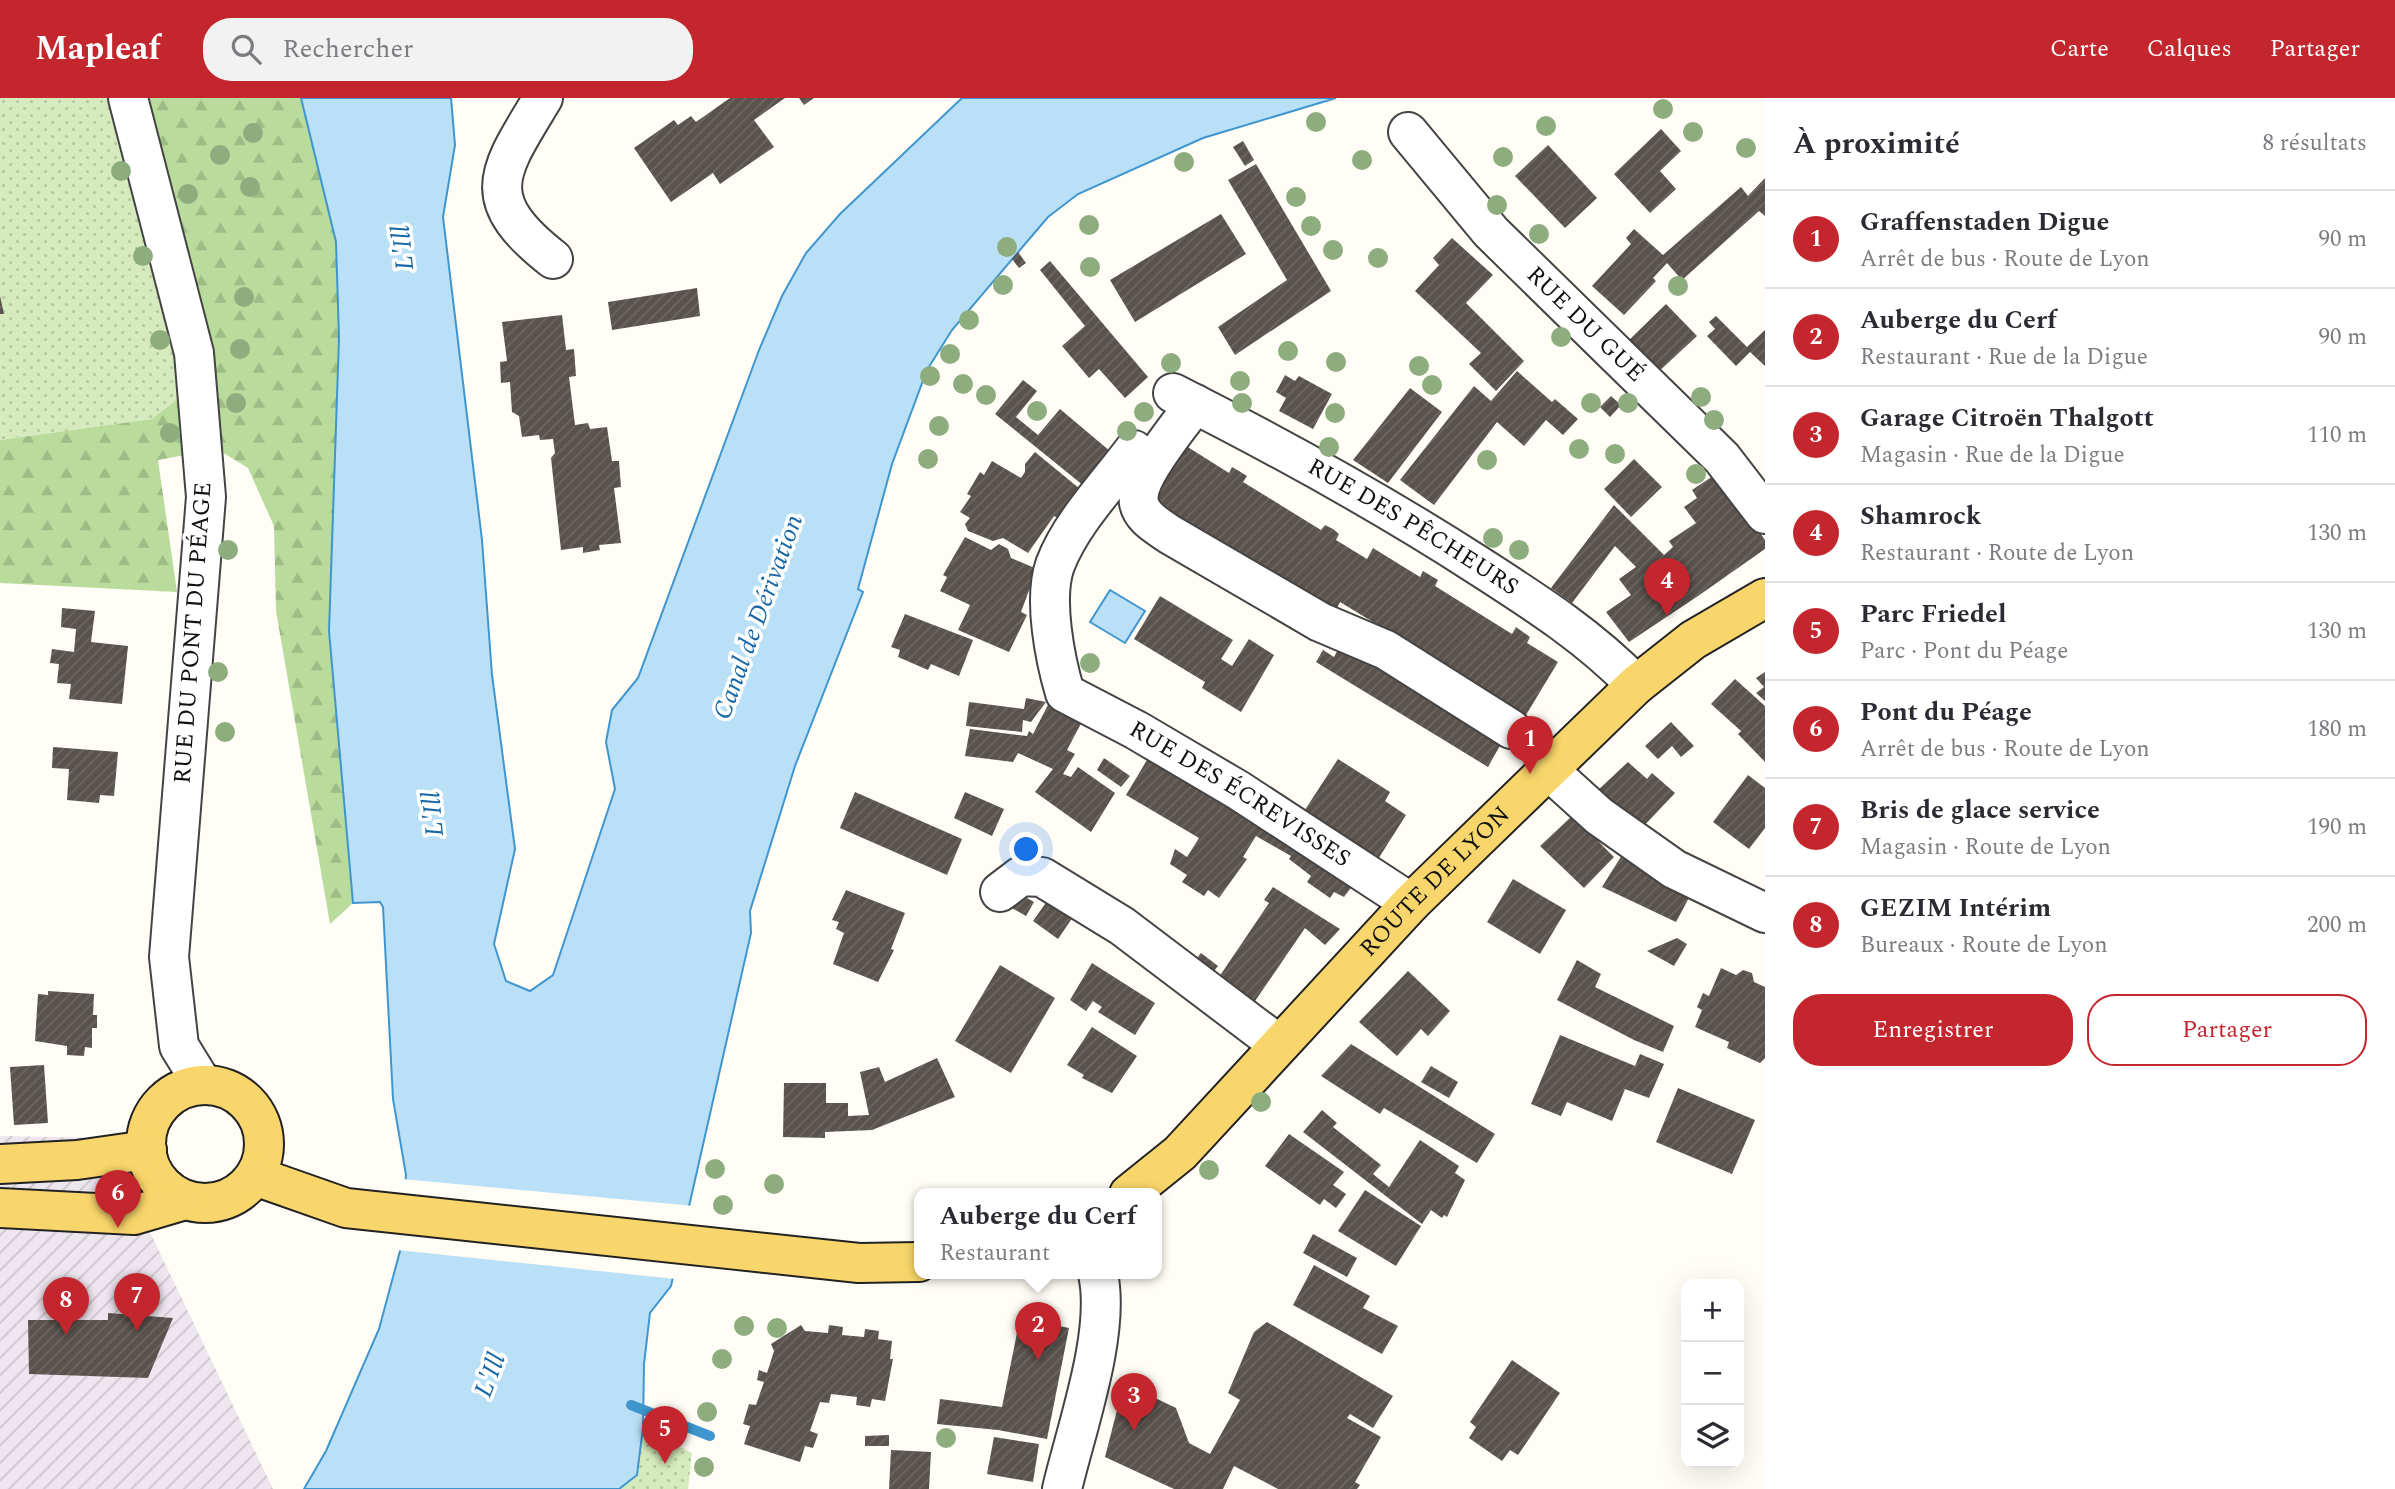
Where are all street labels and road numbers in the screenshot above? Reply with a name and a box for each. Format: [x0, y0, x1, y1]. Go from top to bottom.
street label: RUE DU GUÉ [1518, 258, 1653, 391]
street label: RUE DES PÊCHEURS [1301, 449, 1526, 605]
street label: RUE DU PONT DU PÉAGE [164, 481, 222, 785]
street label: RUE DES ÉCREVISSES [1122, 712, 1358, 877]
street label: ROUTE DE LYON [1351, 798, 1519, 965]

